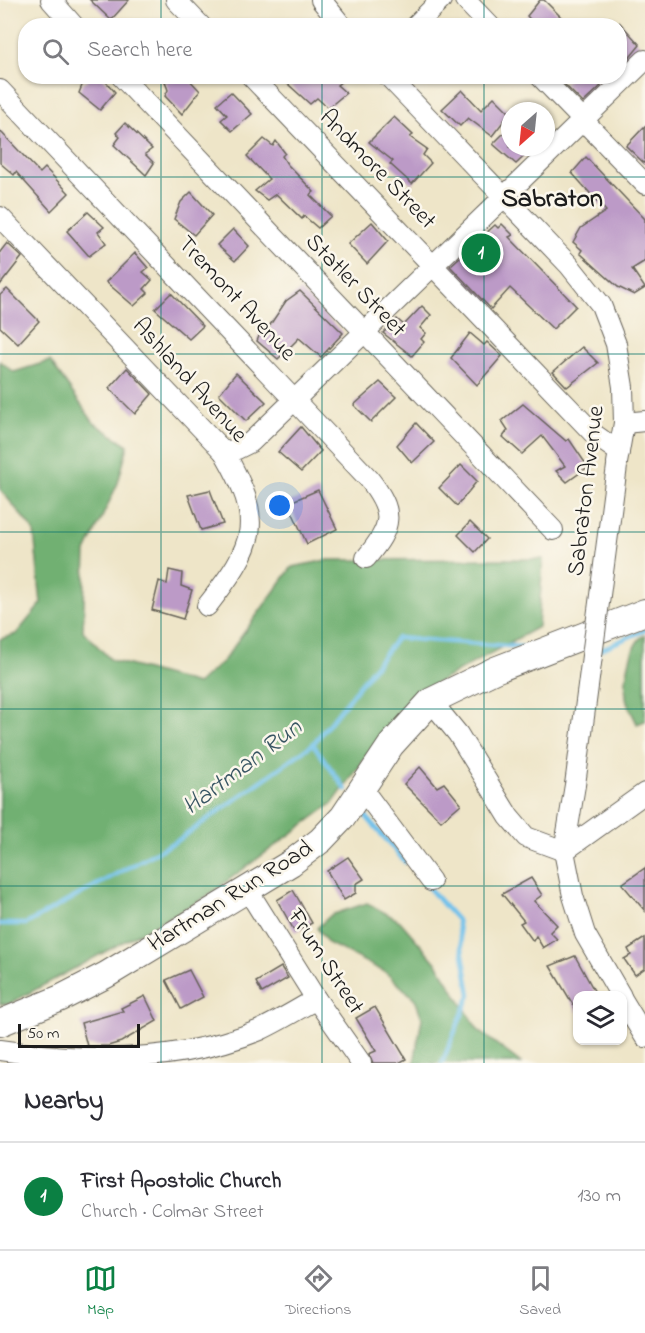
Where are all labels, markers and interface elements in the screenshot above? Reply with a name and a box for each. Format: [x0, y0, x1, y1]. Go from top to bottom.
search box [18, 18, 627, 84]
icon: search [39, 35, 72, 68]
text: Search here [87, 35, 192, 67]
street label: Andmore Street [310, 102, 444, 238]
north arrow [501, 102, 555, 156]
district label: Sabraton [501, 181, 603, 219]
street label: Statler Street [296, 226, 414, 346]
street label: Tremont Avenue [168, 228, 304, 370]
pin: 1 [462, 230, 500, 276]
street label: Ashland Avenue [123, 310, 255, 452]
street label: Sabraton Avenue [559, 403, 615, 578]
your location [265, 491, 294, 520]
water label: Hartman Run [175, 710, 312, 826]
street label: Hartman Run Road [142, 832, 321, 962]
street label: Frum Street [277, 901, 372, 1022]
map controls [573, 991, 627, 1045]
button: layers [573, 991, 627, 1045]
scale bar [18, 1021, 140, 1048]
text: 50 m [27, 1022, 59, 1046]
text: Nearby [24, 1083, 103, 1121]
text: First Apostolic Church [81, 1166, 281, 1198]
text: 1 [40, 1182, 47, 1211]
text: 130 m [577, 1182, 621, 1211]
text: Church · Colmar Street [81, 1198, 264, 1227]
tab: Map [84, 1262, 117, 1322]
tab: Directions [285, 1262, 351, 1322]
tab: Saved [519, 1262, 561, 1322]

